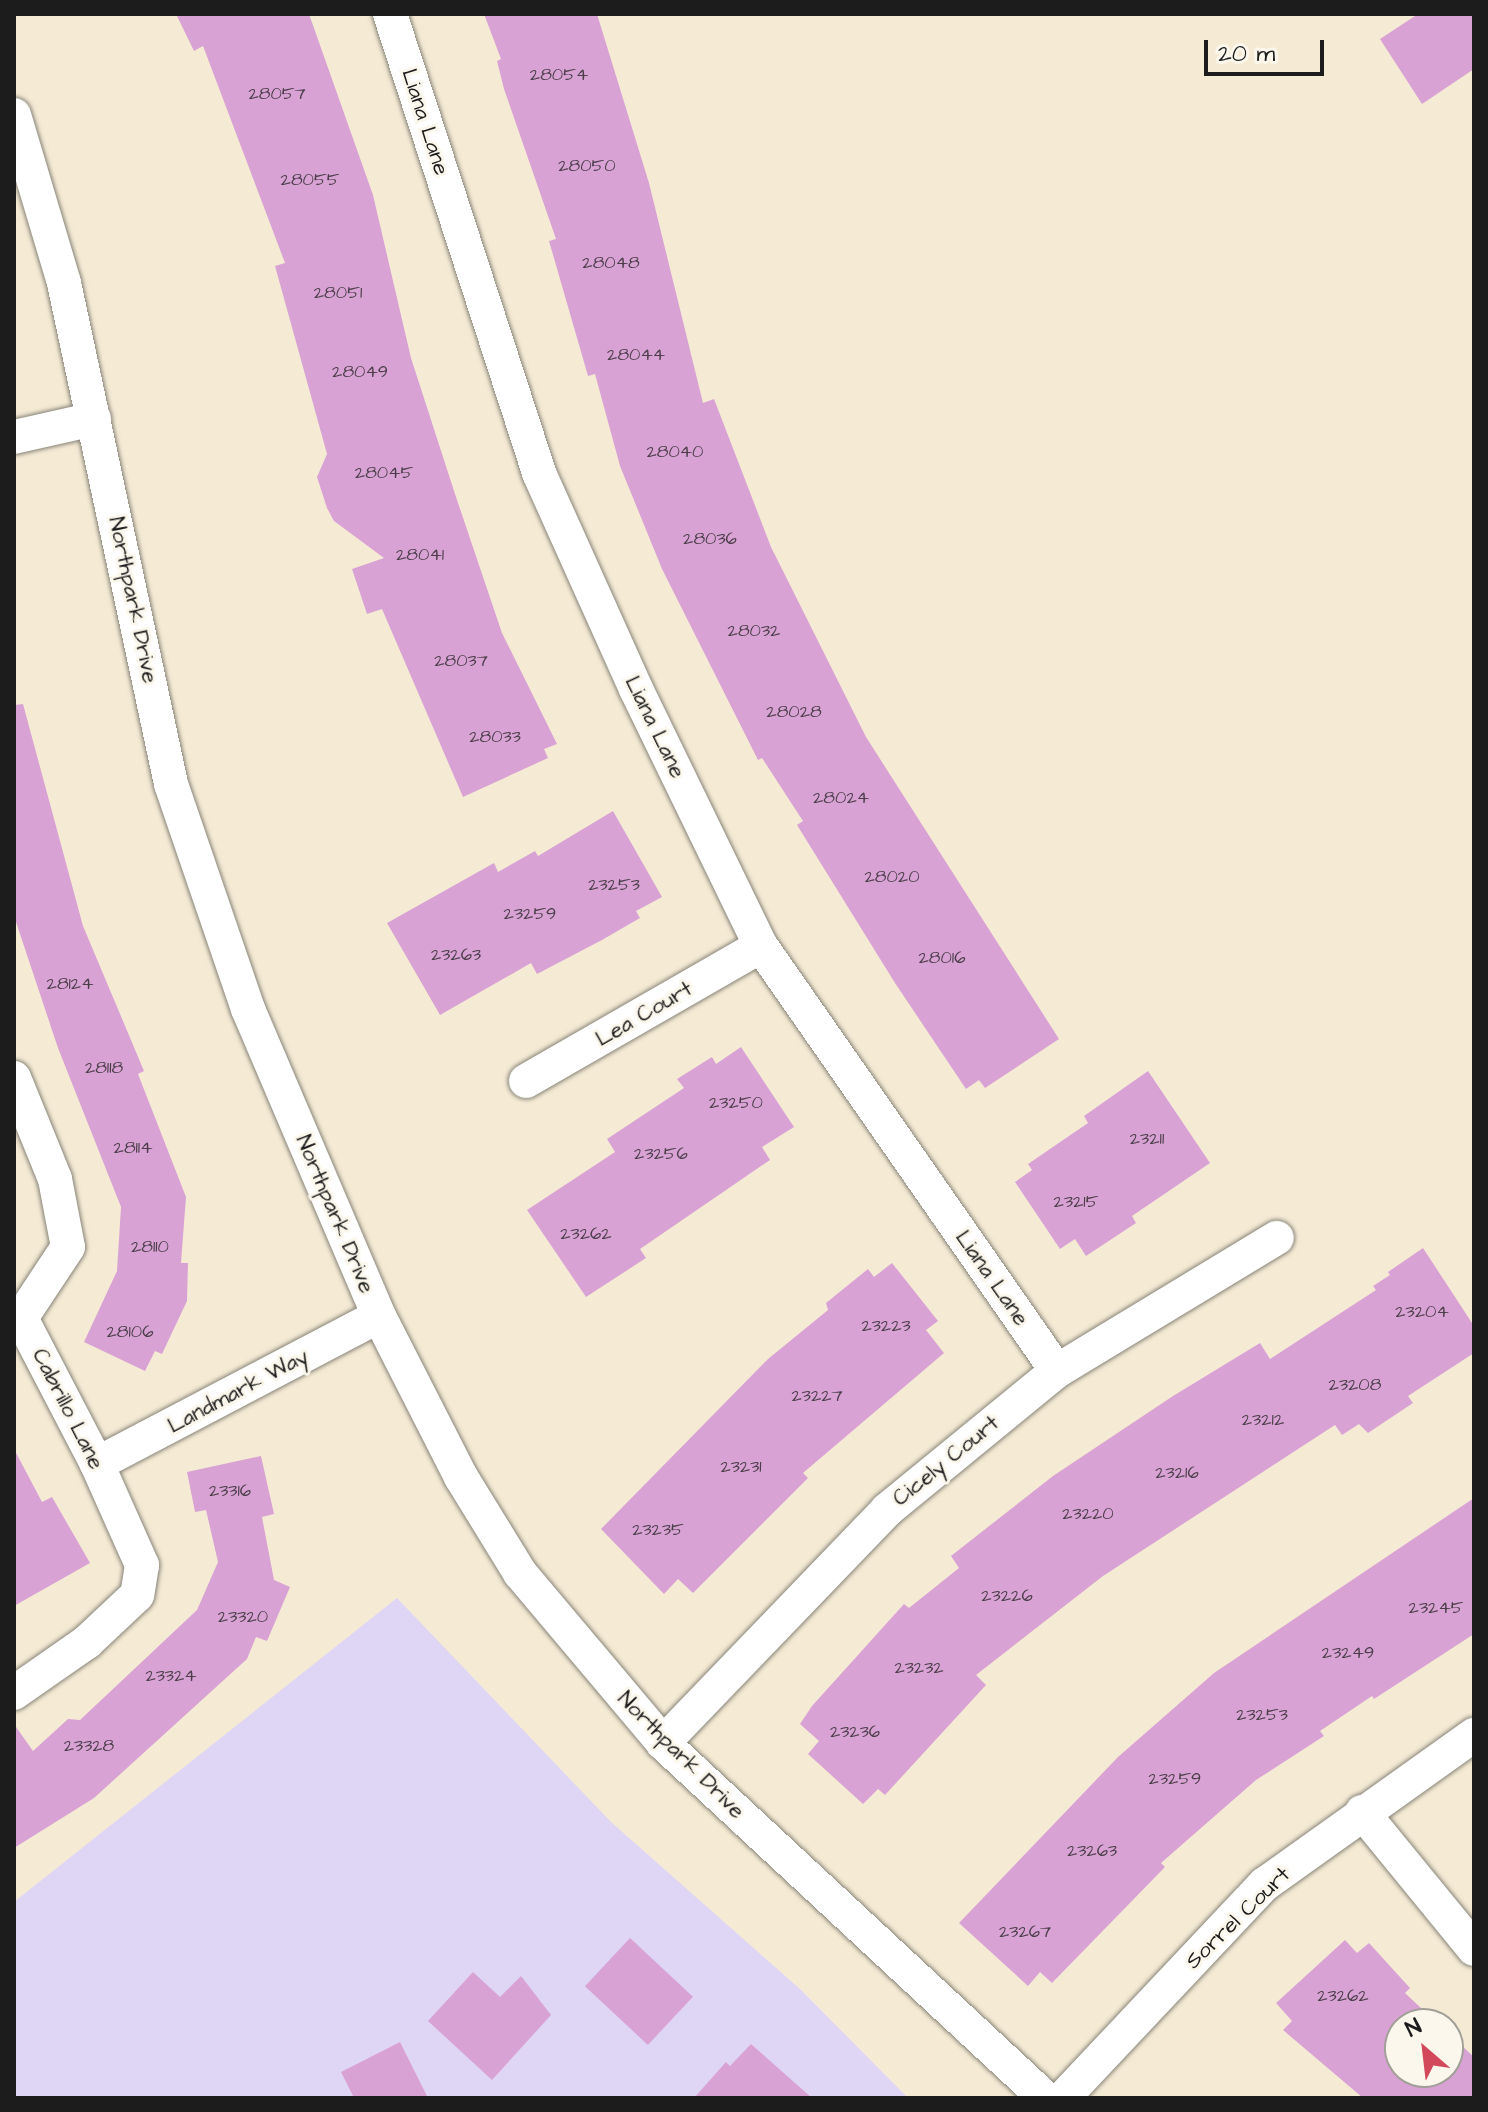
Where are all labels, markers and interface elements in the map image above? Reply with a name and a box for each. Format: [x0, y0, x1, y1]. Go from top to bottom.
scale bar [1208, 24, 1328, 74]
text: 20 m [1218, 37, 1275, 71]
house number: 28054 [530, 64, 588, 86]
street label: Liana Lane [395, 66, 455, 178]
house number: 28057 [248, 83, 306, 105]
house number: 28050 [558, 155, 616, 177]
house number: 28055 [281, 169, 339, 191]
house number: 28048 [582, 252, 640, 274]
house number: 28051 [314, 282, 362, 304]
house number: 28044 [607, 344, 665, 366]
house number: 28049 [332, 361, 388, 383]
house number: 28040 [647, 441, 703, 463]
house number: 28045 [355, 462, 413, 484]
street label: Northpark Drive [103, 515, 163, 685]
house number: 28036 [683, 528, 737, 550]
house number: 28041 [396, 544, 444, 566]
house number: 28032 [728, 620, 780, 642]
house number: 28037 [434, 650, 488, 672]
street label: Liana Lane [619, 672, 691, 782]
house number: 28028 [766, 701, 822, 723]
house number: 28033 [469, 726, 521, 748]
house number: 28024 [813, 787, 869, 809]
house number: 28020 [865, 866, 919, 888]
house number: 23253 [588, 874, 640, 896]
house number: 23259 [504, 903, 556, 925]
house number: 23263 [431, 944, 481, 966]
house number: 28016 [919, 947, 965, 969]
house number: 28124 [47, 973, 93, 995]
street label: Lea Court [591, 976, 697, 1052]
house number: 28118 [85, 1057, 123, 1079]
house number: 23250 [709, 1092, 763, 1114]
house number: 23211 [1130, 1128, 1164, 1150]
street label: Northpark Drive [290, 1131, 380, 1297]
house number: 28114 [114, 1137, 152, 1159]
house number: 23256 [634, 1143, 688, 1165]
house number: 23215 [1054, 1191, 1098, 1213]
house number: 23262 [560, 1223, 612, 1245]
street label: Liana Lane [950, 1225, 1034, 1331]
house number: 28110 [131, 1236, 169, 1258]
house number: 23204 [1395, 1301, 1449, 1323]
house number: 23223 [861, 1315, 911, 1337]
house number: 28106 [107, 1321, 153, 1343]
street label: Landmark Way [163, 1343, 313, 1439]
street label: Cabrillo Lane [26, 1344, 110, 1474]
house number: 23208 [1329, 1374, 1381, 1396]
house number: 23227 [791, 1385, 843, 1407]
house number: 23212 [1242, 1409, 1284, 1431]
street label: Cicely Court [887, 1410, 1005, 1512]
house number: 23231 [720, 1456, 762, 1478]
house number: 23216 [1155, 1462, 1199, 1484]
house number: 23316 [209, 1480, 251, 1502]
house number: 23220 [1062, 1503, 1114, 1525]
house number: 23235 [632, 1519, 684, 1541]
house number: 23226 [981, 1585, 1033, 1607]
house number: 23245 [1409, 1597, 1463, 1619]
house number: 23320 [218, 1606, 268, 1628]
house number: 23249 [1322, 1642, 1374, 1664]
house number: 23232 [894, 1657, 944, 1679]
house number: 23324 [145, 1665, 197, 1687]
street label: Northpark Drive [612, 1686, 750, 1824]
house number: 23253 [1236, 1704, 1288, 1726]
house number: 23236 [830, 1721, 880, 1743]
house number: 23328 [64, 1735, 114, 1757]
house number: 23259 [1149, 1768, 1201, 1790]
house number: 23263 [1067, 1840, 1117, 1862]
street label: Sorrel Court [1180, 1862, 1296, 1974]
house number: 23267 [999, 1921, 1051, 1943]
house number: 23262 [1317, 1985, 1369, 2007]
north arrow [1384, 2008, 1464, 2088]
text: N [1400, 2011, 1427, 2045]

